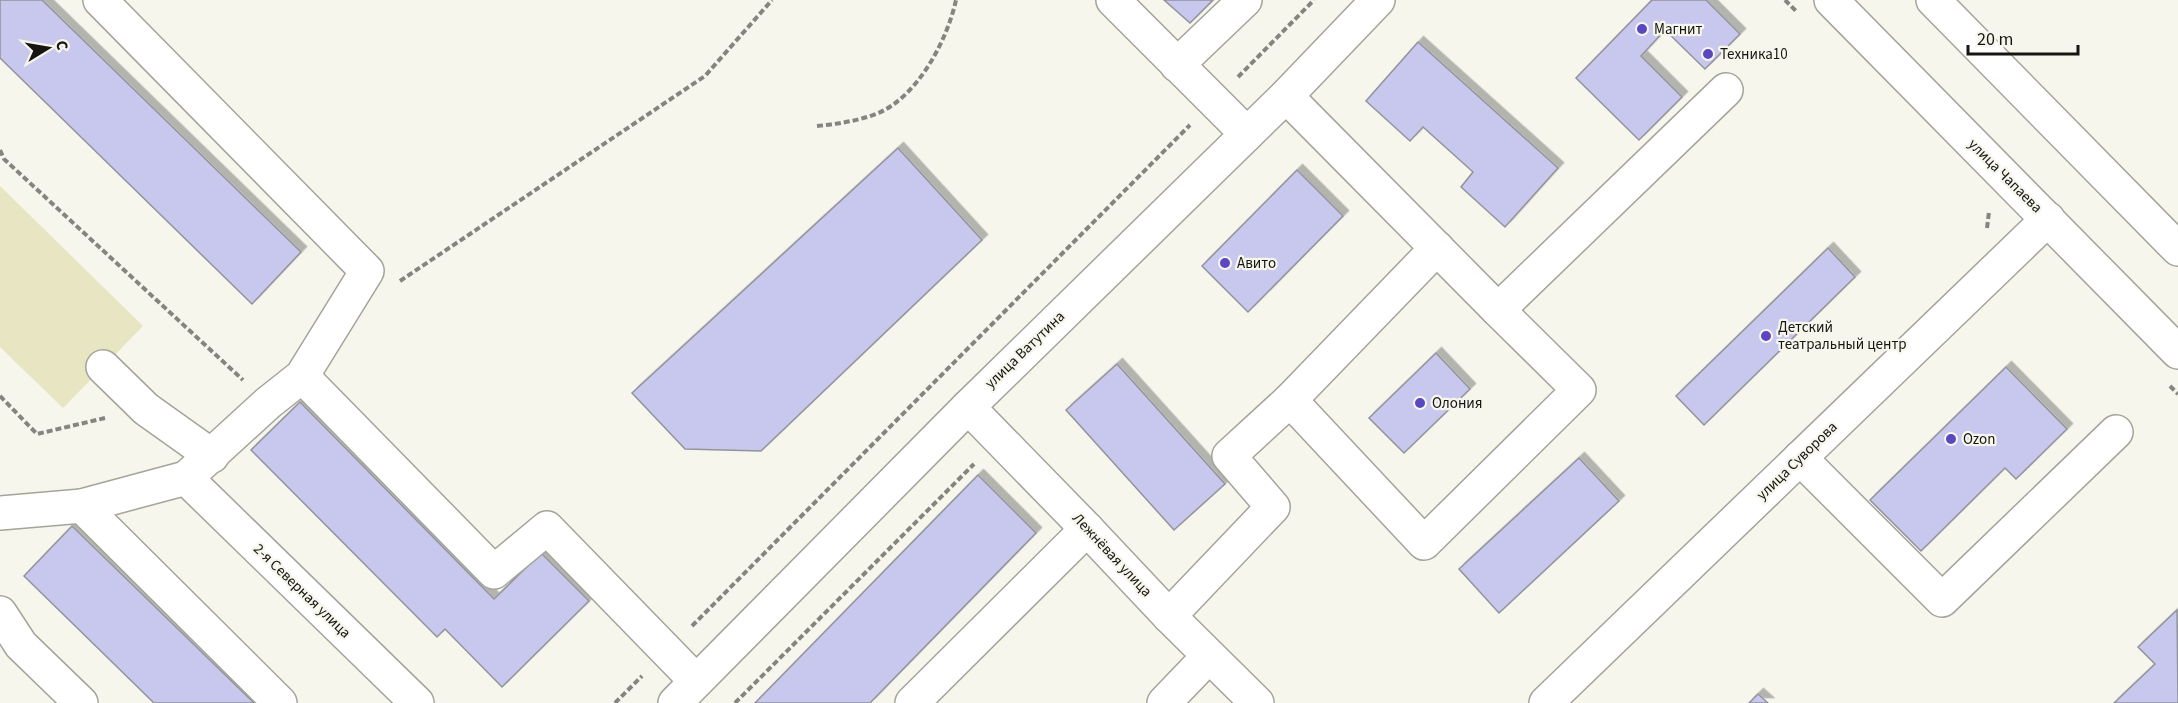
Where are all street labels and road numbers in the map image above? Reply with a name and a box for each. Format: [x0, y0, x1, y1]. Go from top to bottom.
street label: улица Чапаева [1963, 134, 2047, 218]
street label: улица Ватутина [980, 306, 1070, 394]
street label: улица Суворова [1752, 417, 1842, 505]
street label: Лежнёвая улица [1067, 508, 1157, 602]
street label: 2-я Северная улица [249, 539, 355, 643]

